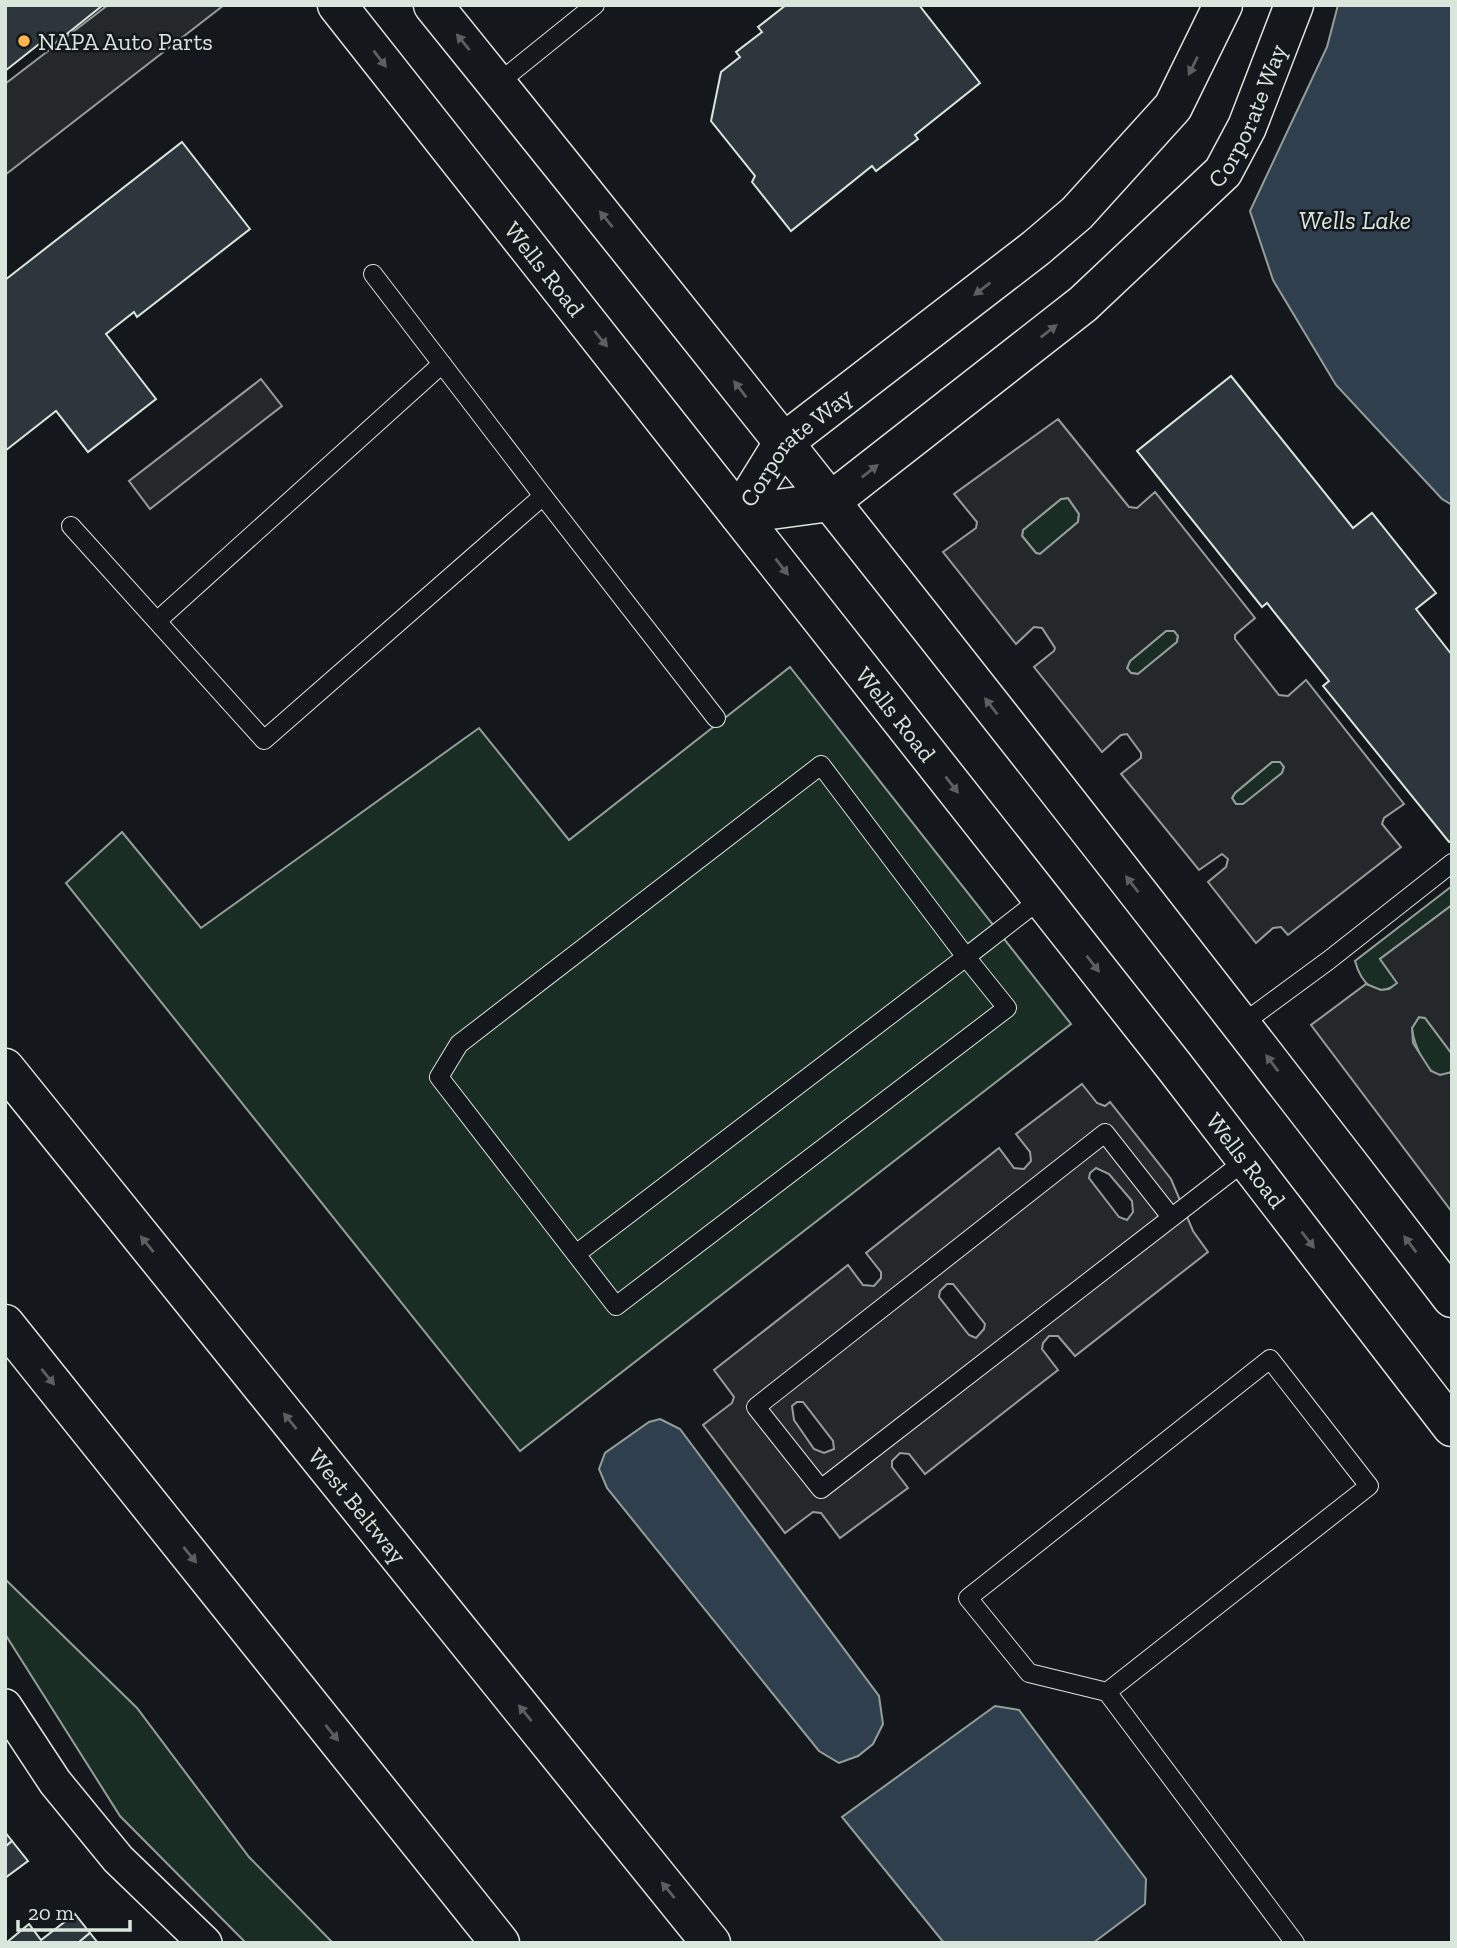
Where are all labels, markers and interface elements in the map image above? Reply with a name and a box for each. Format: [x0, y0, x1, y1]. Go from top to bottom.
place label: NAPA Auto Parts [38, 27, 213, 56]
marker: NAPA Auto Parts [16, 33, 32, 49]
one-way arrow [456, 33, 471, 51]
street label: Corporate Way [1202, 39, 1292, 193]
one-way arrow [372, 50, 386, 68]
one-way arrow [1187, 56, 1198, 76]
water label: Wells Lake [1299, 204, 1411, 236]
one-way arrow [599, 210, 614, 227]
street label: Wells Road [499, 215, 591, 322]
one-way arrow [973, 282, 991, 296]
one-way arrow [1039, 323, 1057, 338]
one-way arrow [593, 330, 608, 348]
one-way arrow [734, 380, 748, 398]
street label: Corporate Way [733, 381, 858, 512]
one-way arrow [860, 464, 878, 479]
one-way arrow [774, 558, 789, 576]
street label: Wells Road [850, 661, 943, 767]
one-way arrow [984, 697, 999, 715]
one-way arrow [945, 775, 960, 793]
one-way arrow [1125, 875, 1139, 893]
one-way arrow [1085, 955, 1100, 972]
one-way arrow [1264, 1055, 1279, 1073]
street label: Wells Road [1200, 1106, 1292, 1214]
one-way arrow [1300, 1231, 1314, 1249]
one-way arrow [1404, 1235, 1418, 1253]
one-way arrow [140, 1236, 155, 1254]
one-way arrow [40, 1368, 54, 1386]
one-way arrow [283, 1413, 298, 1430]
street label: West Beltway [303, 1442, 414, 1570]
one-way arrow [182, 1545, 197, 1563]
one-way arrow [518, 1704, 533, 1722]
one-way arrow [324, 1723, 339, 1741]
one-way arrow [661, 1881, 676, 1898]
scale bar [18, 1888, 130, 1932]
text: 20 m [28, 1900, 74, 1925]

